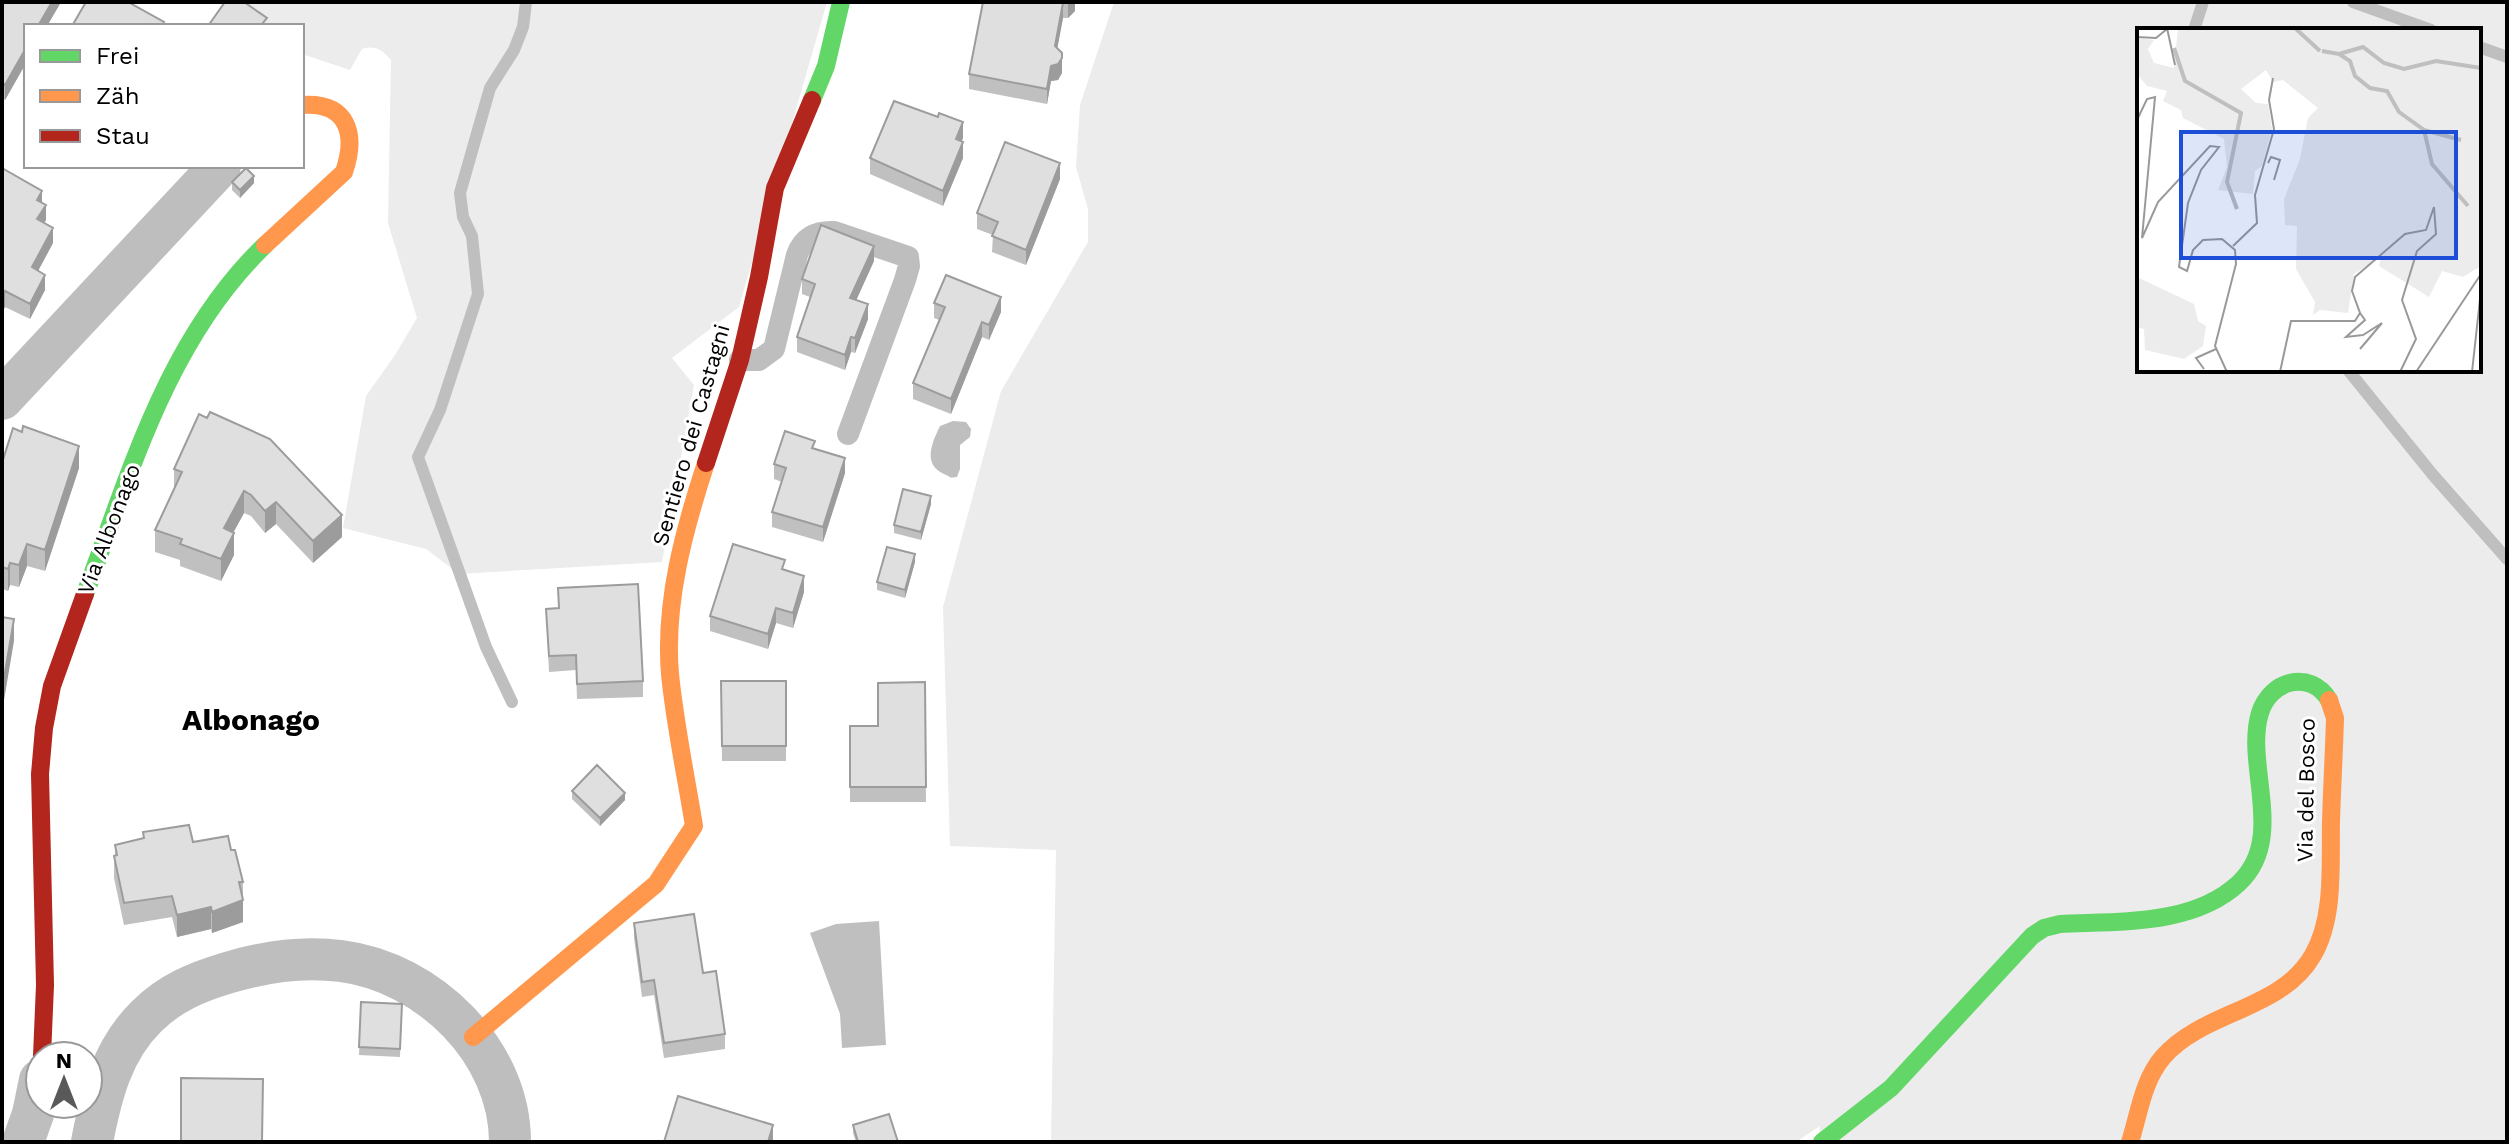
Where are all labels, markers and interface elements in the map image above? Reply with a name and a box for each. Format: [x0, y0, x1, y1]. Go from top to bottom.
legend [24, 24, 304, 168]
inset map [2137, 28, 2481, 372]
text: Frei [96, 42, 139, 70]
text: Zäh [96, 82, 140, 110]
text: Stau [96, 122, 150, 150]
street label: Sentiero dei Castagni [647, 321, 735, 549]
street label: Via Albonago [73, 460, 145, 598]
district label: Albonago [182, 702, 320, 737]
street label: Via del Bosco [2292, 718, 2320, 862]
north arrow [24, 1040, 104, 1120]
text: N [56, 1048, 72, 1073]

